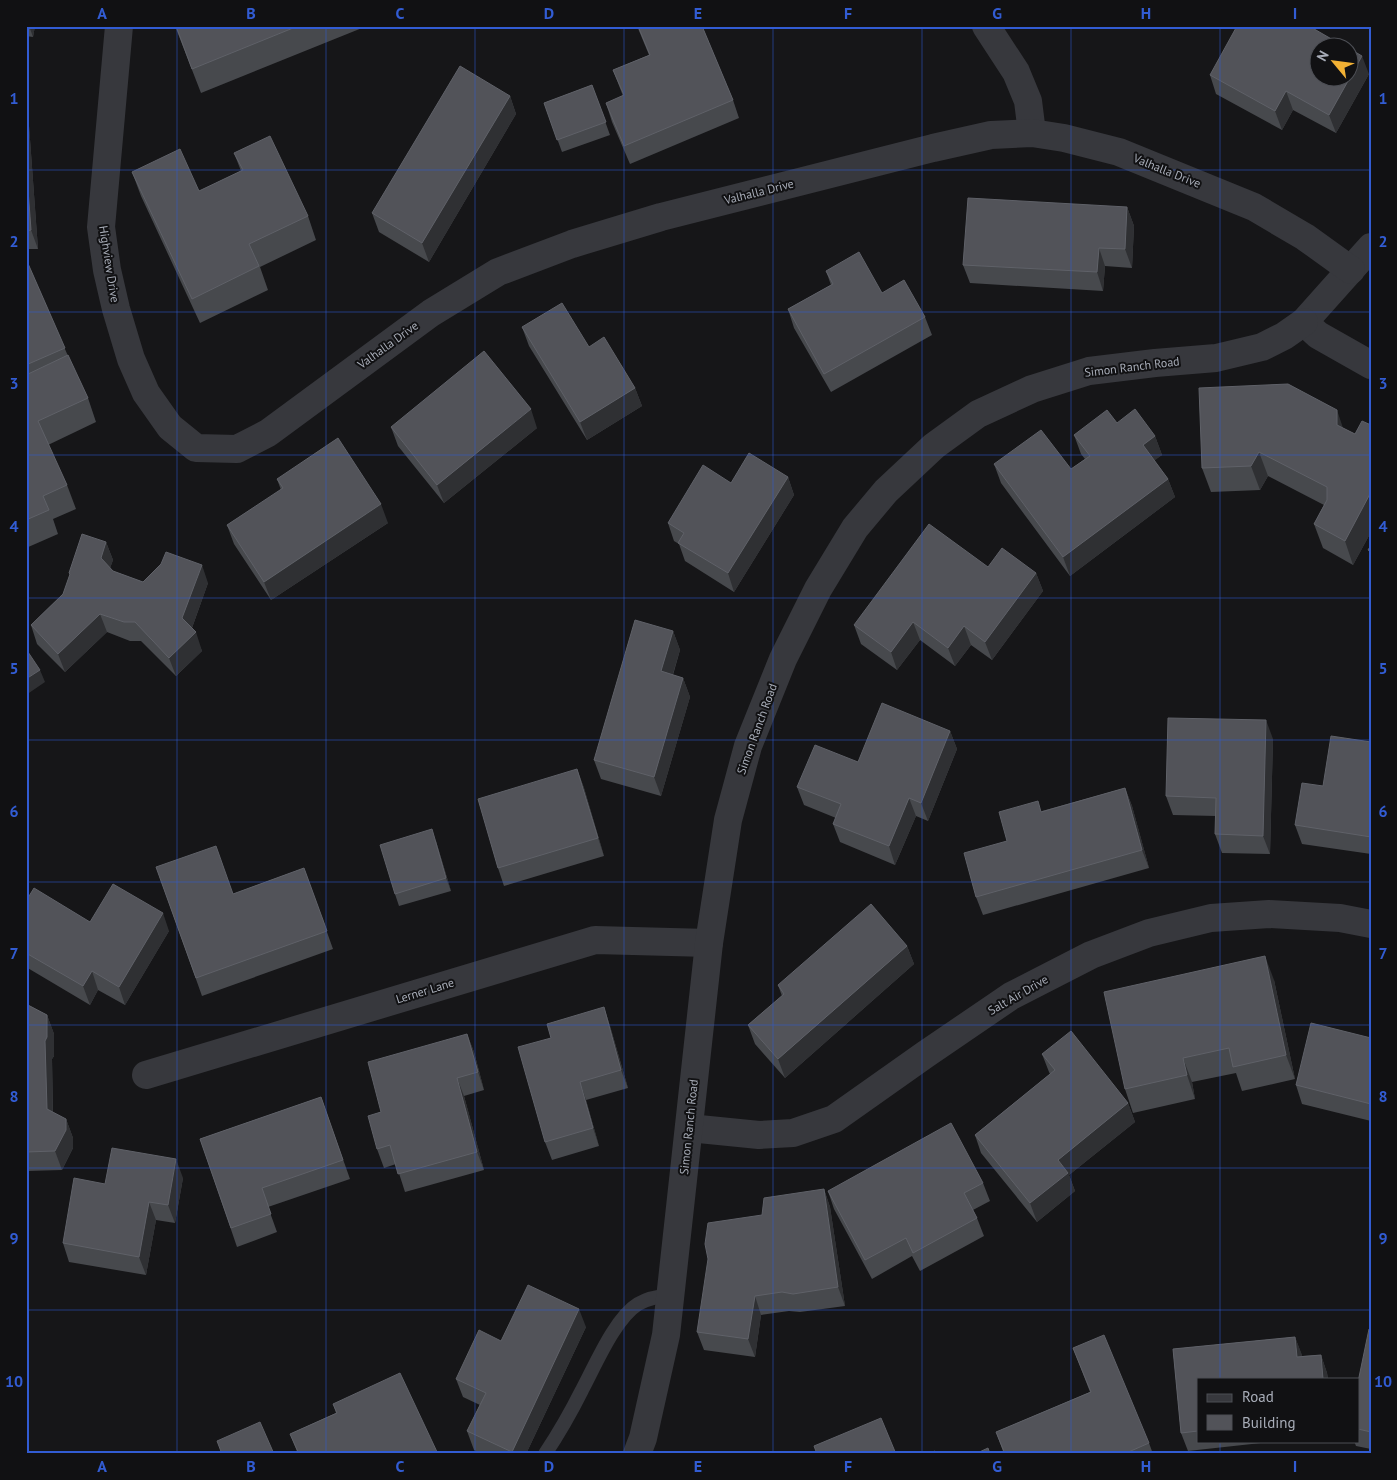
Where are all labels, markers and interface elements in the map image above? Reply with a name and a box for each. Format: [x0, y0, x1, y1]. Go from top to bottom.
text: A [97, 3, 107, 23]
text: B [246, 3, 256, 23]
text: C [396, 3, 405, 23]
text: D [544, 3, 554, 23]
text: E [694, 3, 702, 23]
text: F [844, 3, 852, 23]
text: G [992, 3, 1002, 23]
text: H [1141, 3, 1151, 23]
text: I [1293, 3, 1297, 23]
north arrow [1310, 38, 1360, 88]
text: N [1313, 47, 1333, 64]
text: 1 [9, 88, 19, 108]
text: 1 [1378, 88, 1388, 108]
street label: Valhalla Drive [1130, 150, 1203, 191]
street label: Valhalla Drive [722, 176, 795, 208]
street label: Highview Drive [96, 224, 123, 304]
text: 2 [9, 231, 19, 251]
text: 2 [1378, 231, 1388, 251]
street label: Valhalla Drive [354, 318, 421, 372]
street label: Simon Ranch Road [1084, 353, 1180, 380]
text: 3 [9, 373, 19, 393]
text: 3 [1378, 373, 1388, 393]
text: 4 [9, 516, 19, 536]
text: 4 [1378, 516, 1388, 536]
text: 5 [9, 658, 19, 678]
text: 5 [1378, 658, 1388, 678]
street label: Simon Ranch Road [733, 681, 780, 776]
text: 6 [9, 801, 19, 821]
text: 6 [1378, 801, 1388, 821]
text: 7 [9, 943, 19, 963]
text: 7 [1378, 943, 1388, 963]
street label: Salt Air Drive [985, 971, 1051, 1018]
street label: Lerner Lane [394, 975, 456, 1006]
street label: Simon Ranch Road [676, 1079, 701, 1175]
text: 8 [9, 1086, 19, 1106]
text: 8 [1378, 1086, 1388, 1106]
text: 9 [9, 1228, 19, 1248]
text: 9 [1378, 1228, 1388, 1248]
text: 10 [5, 1371, 23, 1391]
text: 10 [1374, 1371, 1392, 1391]
legend [1197, 1378, 1360, 1442]
text: Road [1242, 1387, 1274, 1406]
text: Building [1242, 1413, 1296, 1432]
text: A [97, 1456, 107, 1476]
text: B [246, 1456, 256, 1476]
text: C [396, 1456, 405, 1476]
text: D [544, 1456, 554, 1476]
text: E [694, 1456, 702, 1476]
text: F [844, 1456, 852, 1476]
text: G [992, 1456, 1002, 1476]
text: H [1141, 1456, 1151, 1476]
text: I [1293, 1456, 1297, 1476]

